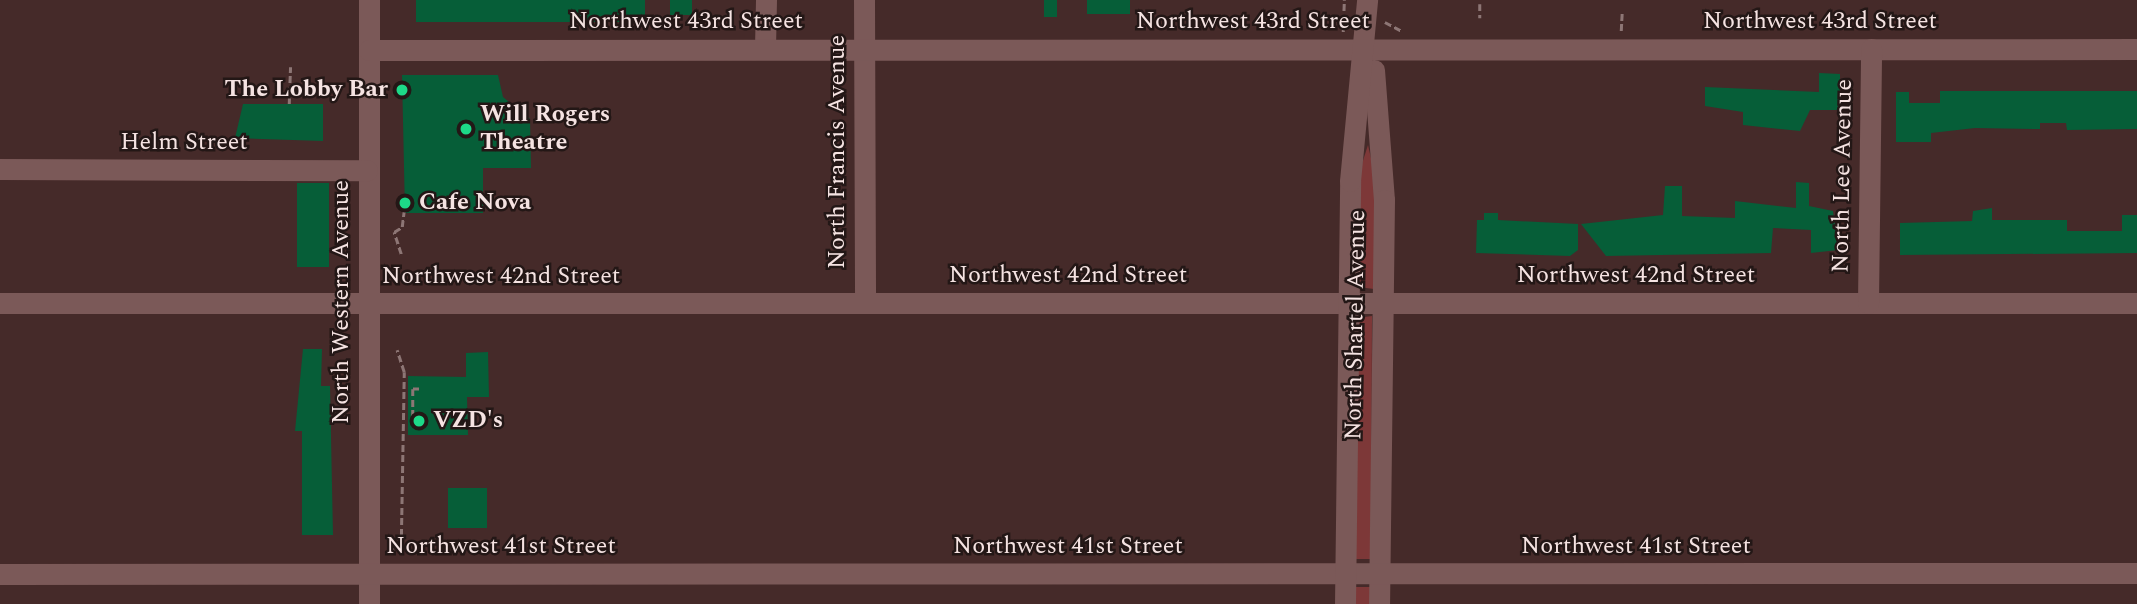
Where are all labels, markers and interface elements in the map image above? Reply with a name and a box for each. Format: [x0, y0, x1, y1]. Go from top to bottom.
street label: Northwest 43rd Street [569, 8, 803, 36]
street label: Northwest 43rd Street [1136, 8, 1370, 36]
street label: Northwest 43rd Street [1703, 8, 1937, 36]
street label: North Francis Avenue [824, 35, 852, 269]
place label: The Lobby Bar [225, 76, 388, 104]
street label: North Lee Avenue [1827, 79, 1859, 273]
marker: The Lobby Bar [394, 82, 410, 98]
place label: Will Rogers Theatre [480, 101, 610, 157]
marker: Will Rogers Theatre [458, 121, 474, 137]
street label: Helm Street [120, 129, 248, 157]
street label: North Western Avenue [328, 180, 356, 424]
place label: Cafe Nova [419, 189, 531, 217]
marker: Cafe Nova [397, 195, 413, 211]
street label: North Shartel Avenue [1340, 210, 1372, 440]
street label: Northwest 42nd Street [949, 262, 1187, 290]
street label: Northwest 42nd Street [1517, 262, 1755, 290]
street label: Northwest 42nd Street [382, 263, 620, 291]
place label: VZD's [433, 407, 503, 435]
marker: VZD's [411, 413, 427, 429]
street label: Northwest 41st Street [386, 533, 616, 561]
street label: Northwest 41st Street [953, 533, 1183, 561]
street label: Northwest 41st Street [1521, 533, 1751, 561]

